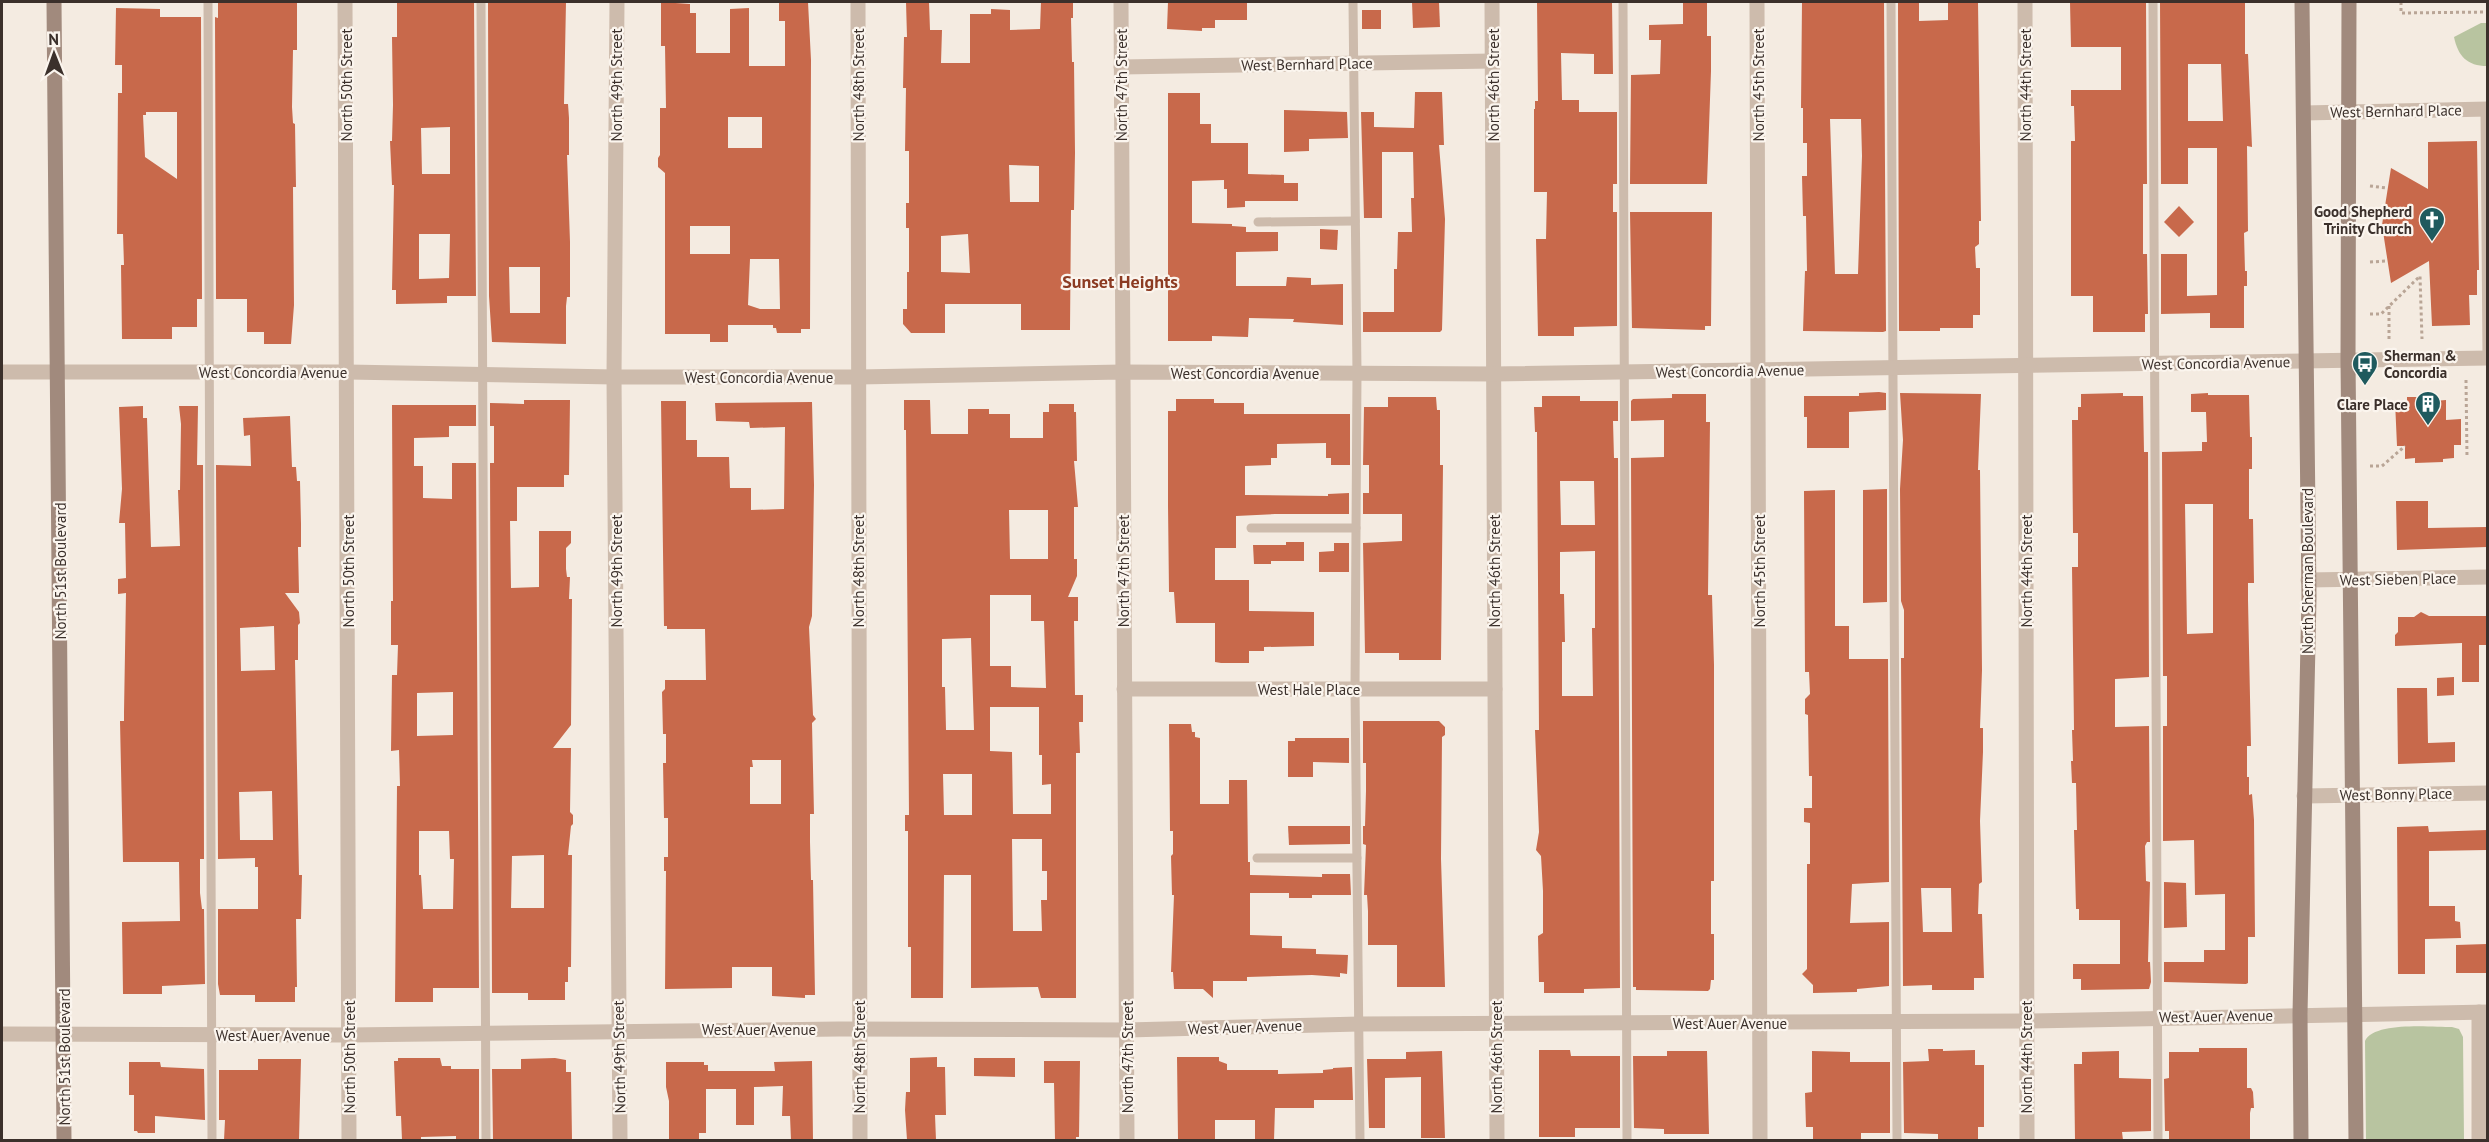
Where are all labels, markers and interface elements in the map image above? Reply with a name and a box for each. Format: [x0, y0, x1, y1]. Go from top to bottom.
north arrow [24, 24, 84, 84]
text: N [48, 29, 59, 49]
street label: North 50th Street [337, 29, 356, 141]
street label: North 49th Street [607, 29, 626, 141]
street label: North 48th Street [849, 29, 868, 141]
street label: North 47th Street [1112, 29, 1131, 141]
street label: North 46th Street [1484, 29, 1503, 141]
street label: North 45th Street [1749, 29, 1768, 141]
street label: North 44th Street [2016, 29, 2035, 141]
street label: West Bernhard Place [1241, 53, 1373, 75]
street label: West Bernhard Place [2330, 100, 2462, 122]
place label: Good Shepherd Trinity Church [2314, 202, 2412, 238]
church icon: Good Shepherd Trinity Church [2417, 205, 2447, 243]
district label: Sunset Heights [1062, 270, 1178, 293]
place label: Sherman & Concordia [2384, 346, 2457, 382]
bus stop icon: Sherman & Concordia [2350, 349, 2380, 387]
street label: West Concordia Avenue [2142, 352, 2290, 374]
street label: West Concordia Avenue [1656, 360, 1804, 382]
street label: West Concordia Avenue [199, 363, 347, 382]
street label: West Concordia Avenue [1171, 364, 1319, 383]
street label: West Concordia Avenue [685, 368, 833, 387]
building icon: Clare Place [2413, 389, 2443, 427]
place label: Clare Place [2337, 395, 2408, 414]
street label: North Sherman Boulevard [2298, 488, 2317, 654]
street label: North 51st Boulevard [51, 502, 70, 640]
street label: North 50th Street [339, 515, 358, 627]
street label: North 49th Street [607, 515, 626, 627]
street label: North 48th Street [849, 515, 868, 627]
street label: North 47th Street [1114, 515, 1133, 627]
street label: North 46th Street [1485, 515, 1504, 627]
street label: North 45th Street [1750, 515, 1769, 627]
street label: North 44th Street [2017, 515, 2036, 627]
street label: West Sieben Place [2340, 568, 2456, 590]
street label: West Hale Place [1258, 680, 1360, 699]
street label: West Bonny Place [2339, 784, 2453, 804]
street label: North 51st Boulevard [55, 988, 74, 1126]
street label: North 49th Street [609, 1000, 629, 1114]
street label: North 50th Street [340, 1001, 359, 1113]
street label: North 48th Street [850, 1001, 869, 1113]
street label: North 47th Street [1118, 1001, 1137, 1113]
street label: North 46th Street [1487, 1001, 1506, 1113]
street label: North 44th Street [2017, 1001, 2036, 1113]
street label: West Auer Avenue [2159, 1006, 2273, 1026]
street label: West Auer Avenue [1673, 1014, 1787, 1033]
street label: West Auer Avenue [1188, 1016, 1302, 1038]
street label: West Auer Avenue [702, 1020, 816, 1039]
street label: West Auer Avenue [216, 1026, 330, 1045]

